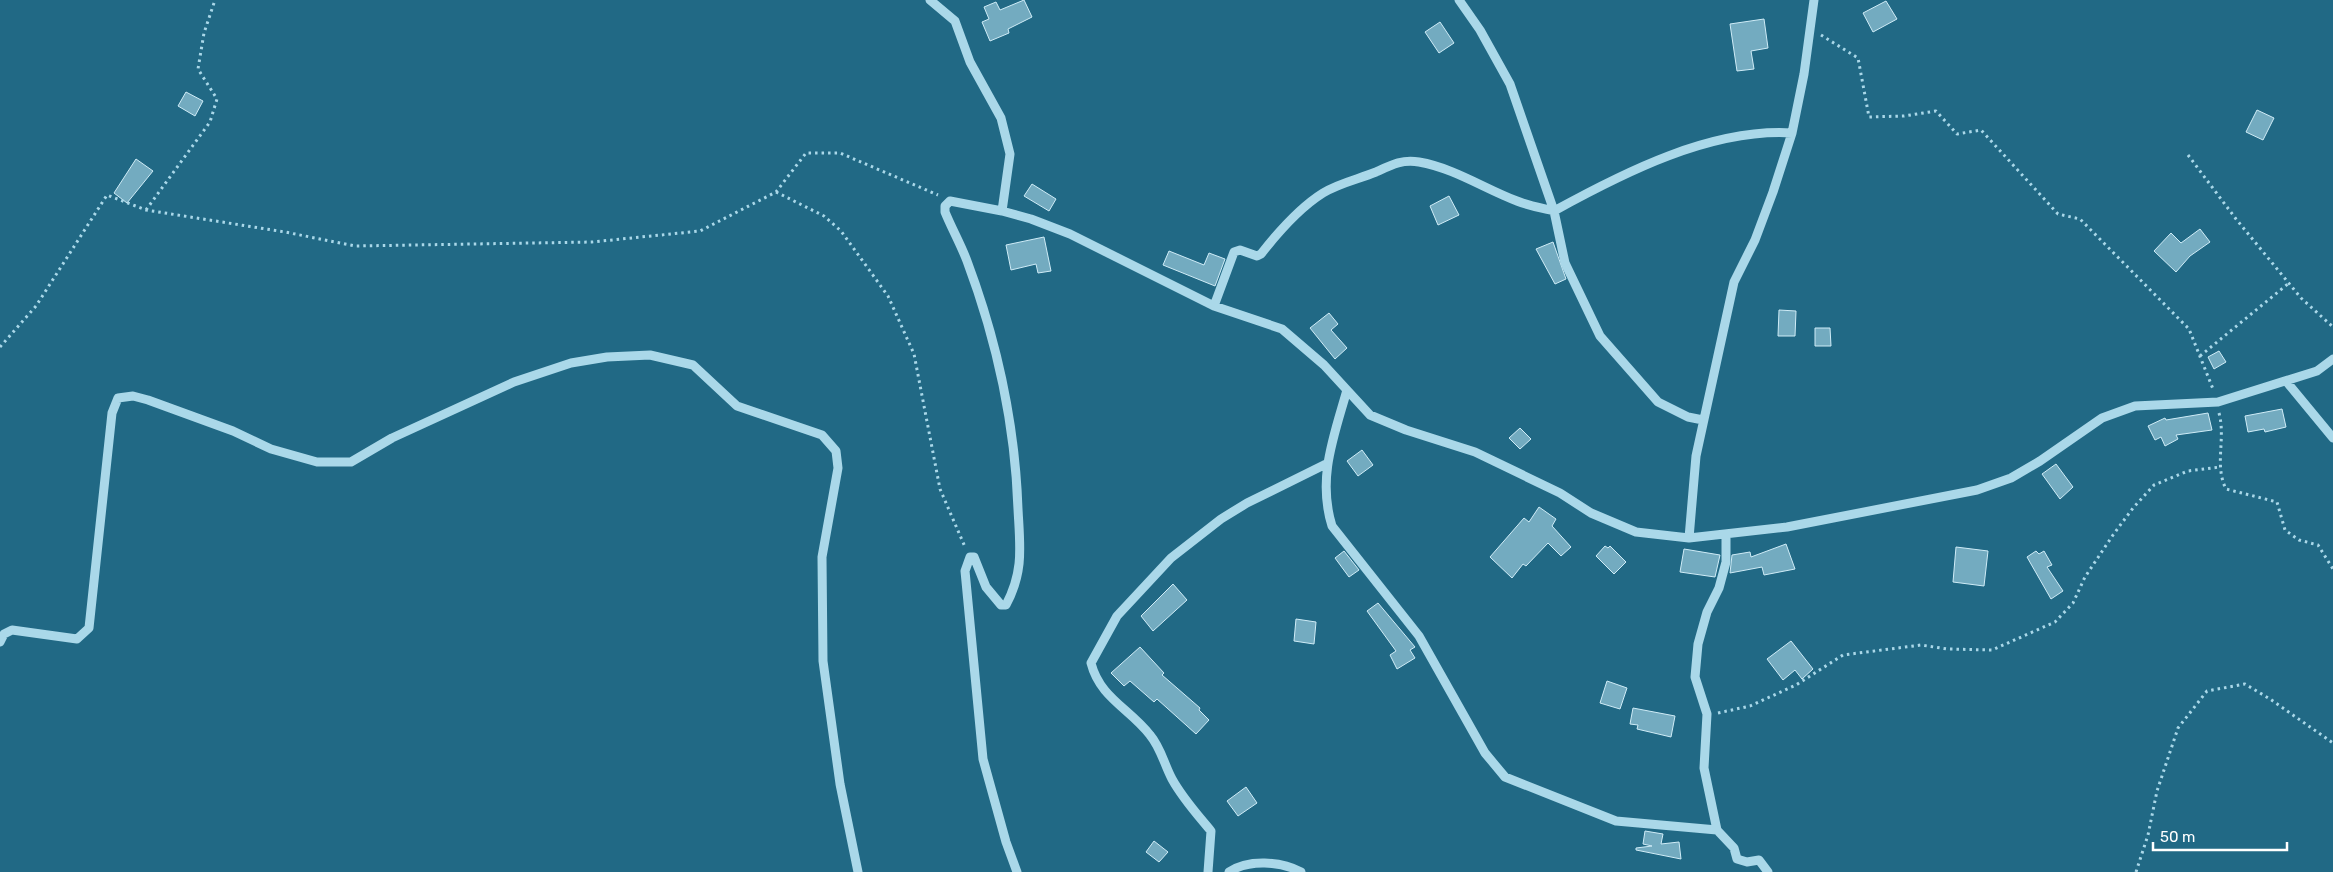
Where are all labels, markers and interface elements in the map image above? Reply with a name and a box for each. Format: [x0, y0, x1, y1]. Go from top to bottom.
scale bar [2153, 820, 2287, 852]
text: 50 m [2160, 828, 2195, 846]

